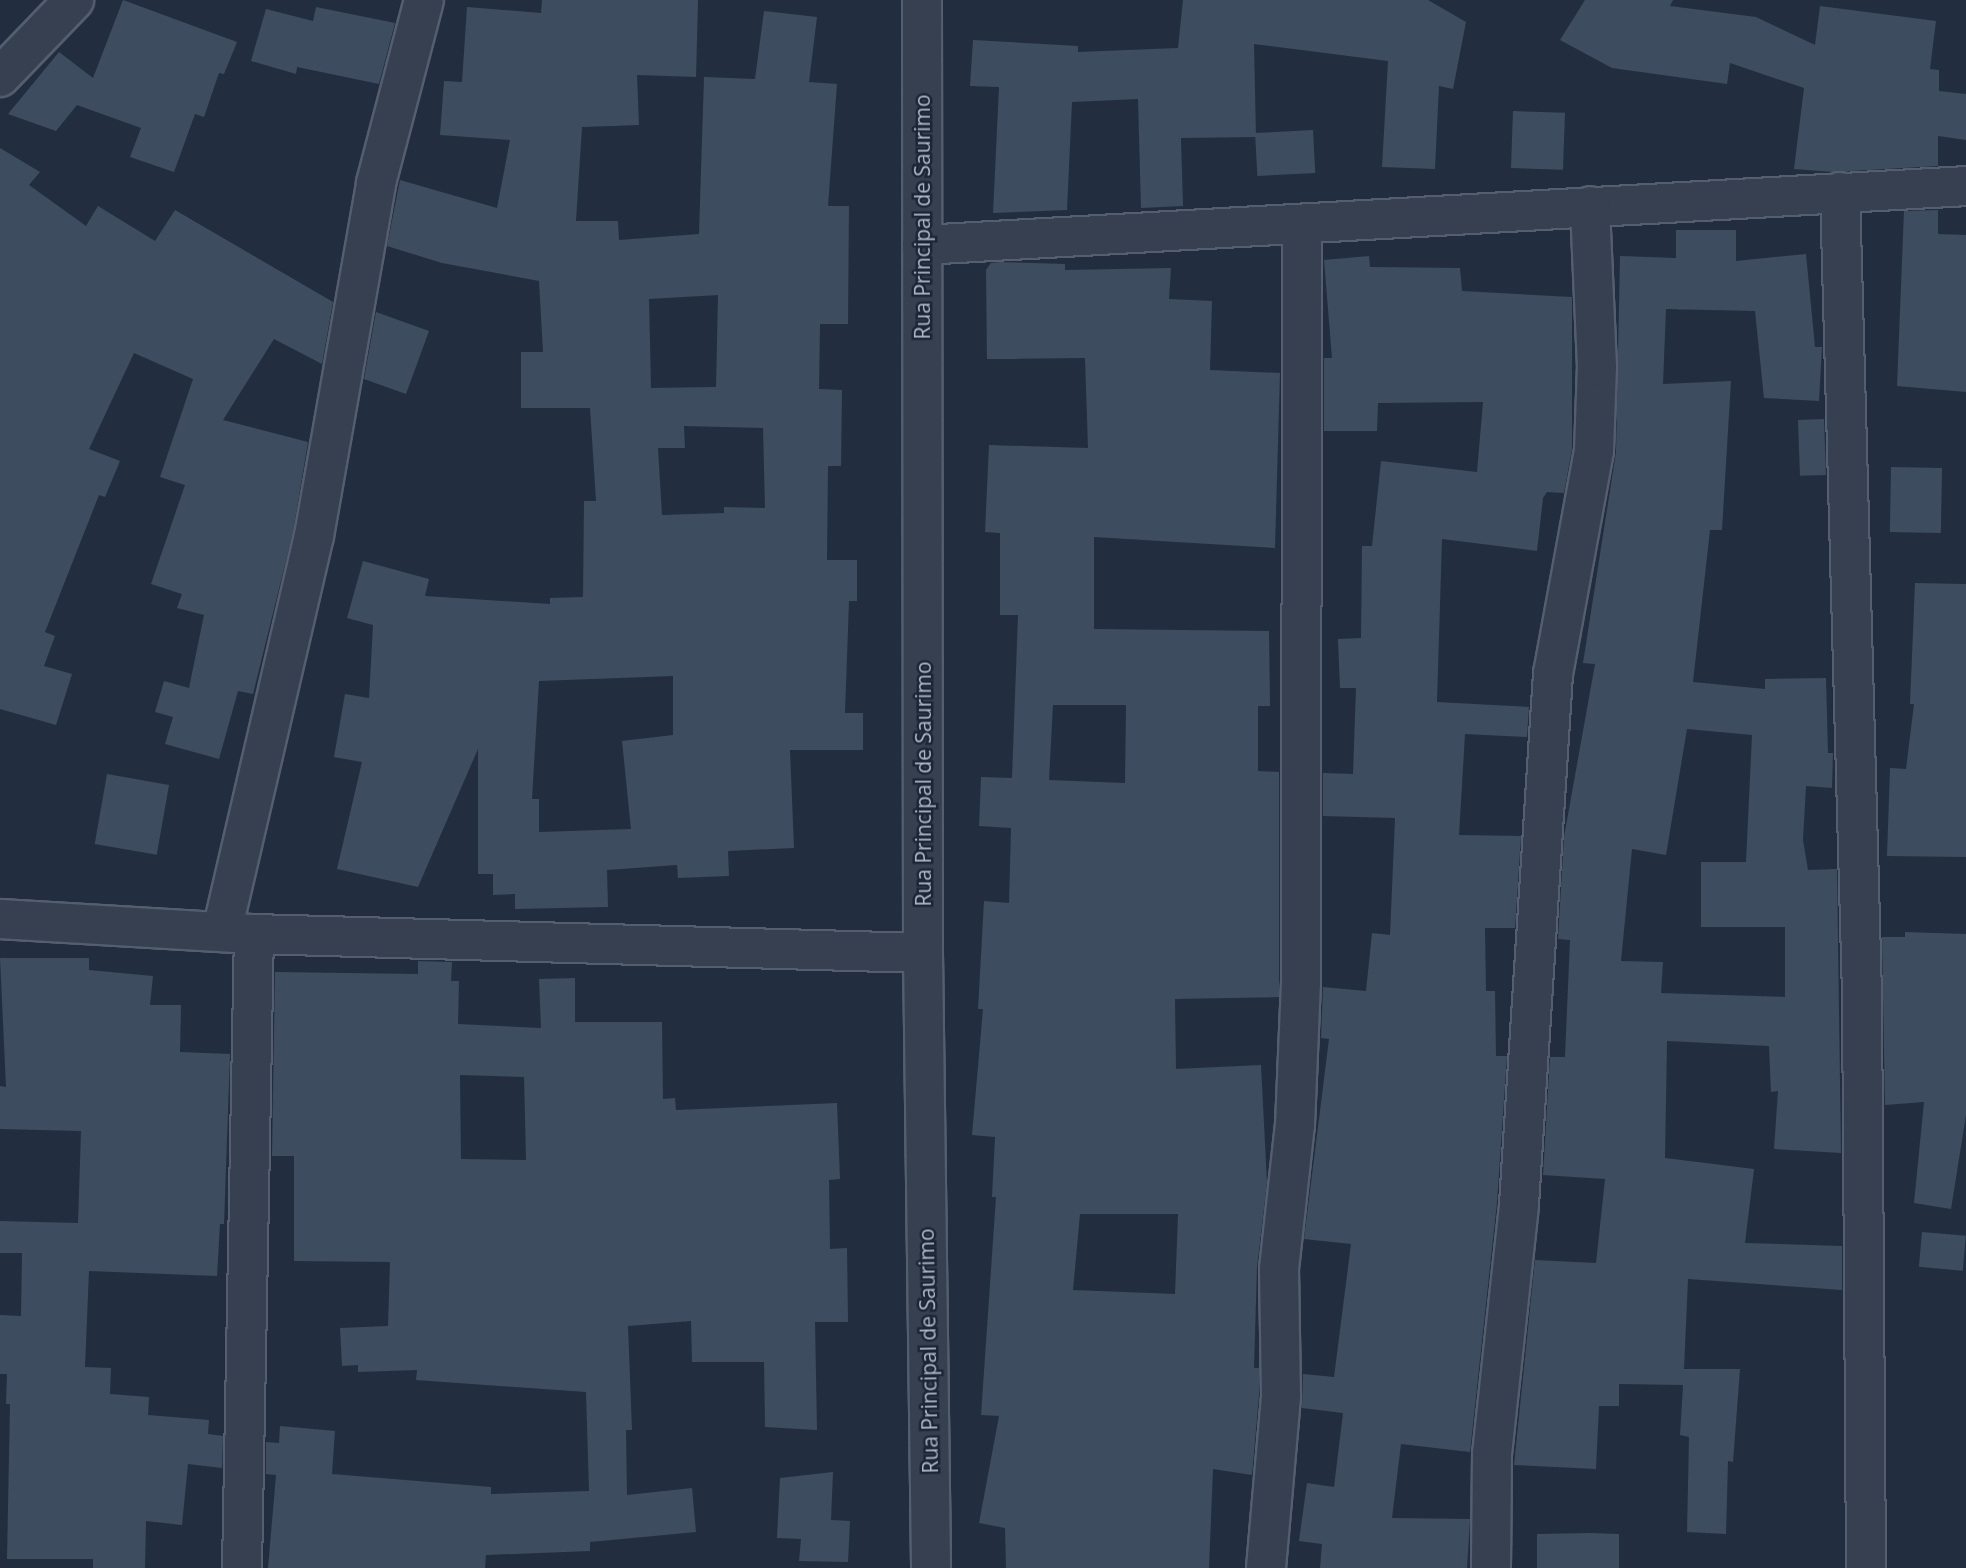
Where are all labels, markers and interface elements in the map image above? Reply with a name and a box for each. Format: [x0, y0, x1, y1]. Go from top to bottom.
street label: Rua Principal de Saurimo [909, 94, 935, 340]
street label: Rua Principal de Saurimo [910, 661, 936, 907]
street label: Rua Principal de Saurimo [913, 1228, 943, 1474]

